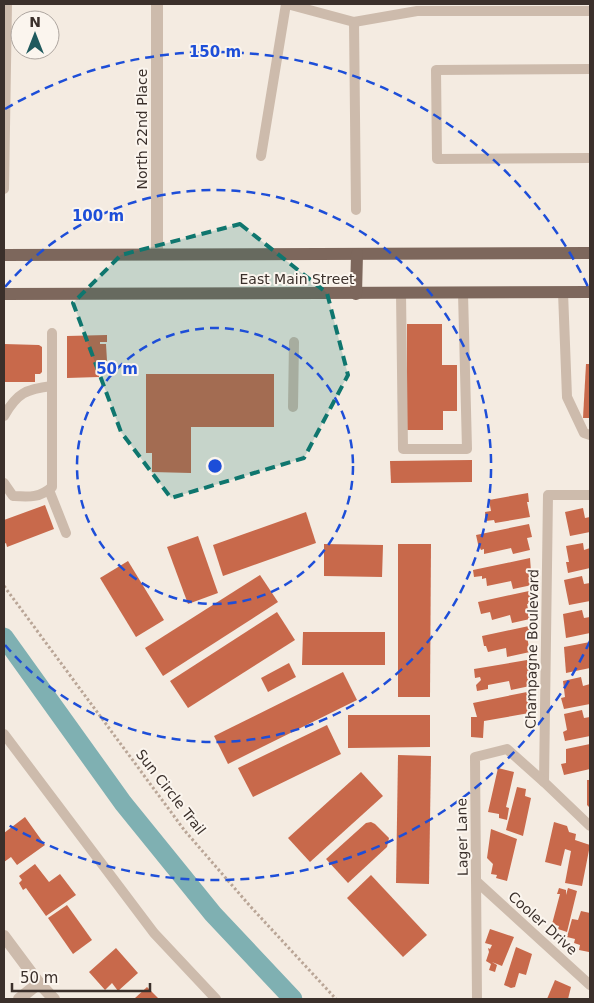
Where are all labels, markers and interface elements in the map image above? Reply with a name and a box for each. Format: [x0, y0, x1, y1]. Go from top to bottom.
north arrow [10, 10, 60, 60]
text: N [29, 14, 41, 30]
text: 150 m [189, 43, 241, 61]
street label: North 22nd Place [134, 69, 150, 189]
text: 100 m [72, 207, 124, 225]
street label: East Main Street [239, 271, 355, 287]
text: 50 m [96, 360, 138, 378]
centre of rings [206, 457, 224, 475]
street label: Champagne Boulevard [523, 569, 541, 729]
street label: Sun Circle Trail [133, 746, 209, 838]
street label: Lager Lane [453, 798, 471, 876]
street label: Cooler Drive [505, 888, 581, 958]
scale bar [12, 960, 150, 992]
text: 50 m [20, 969, 58, 987]

